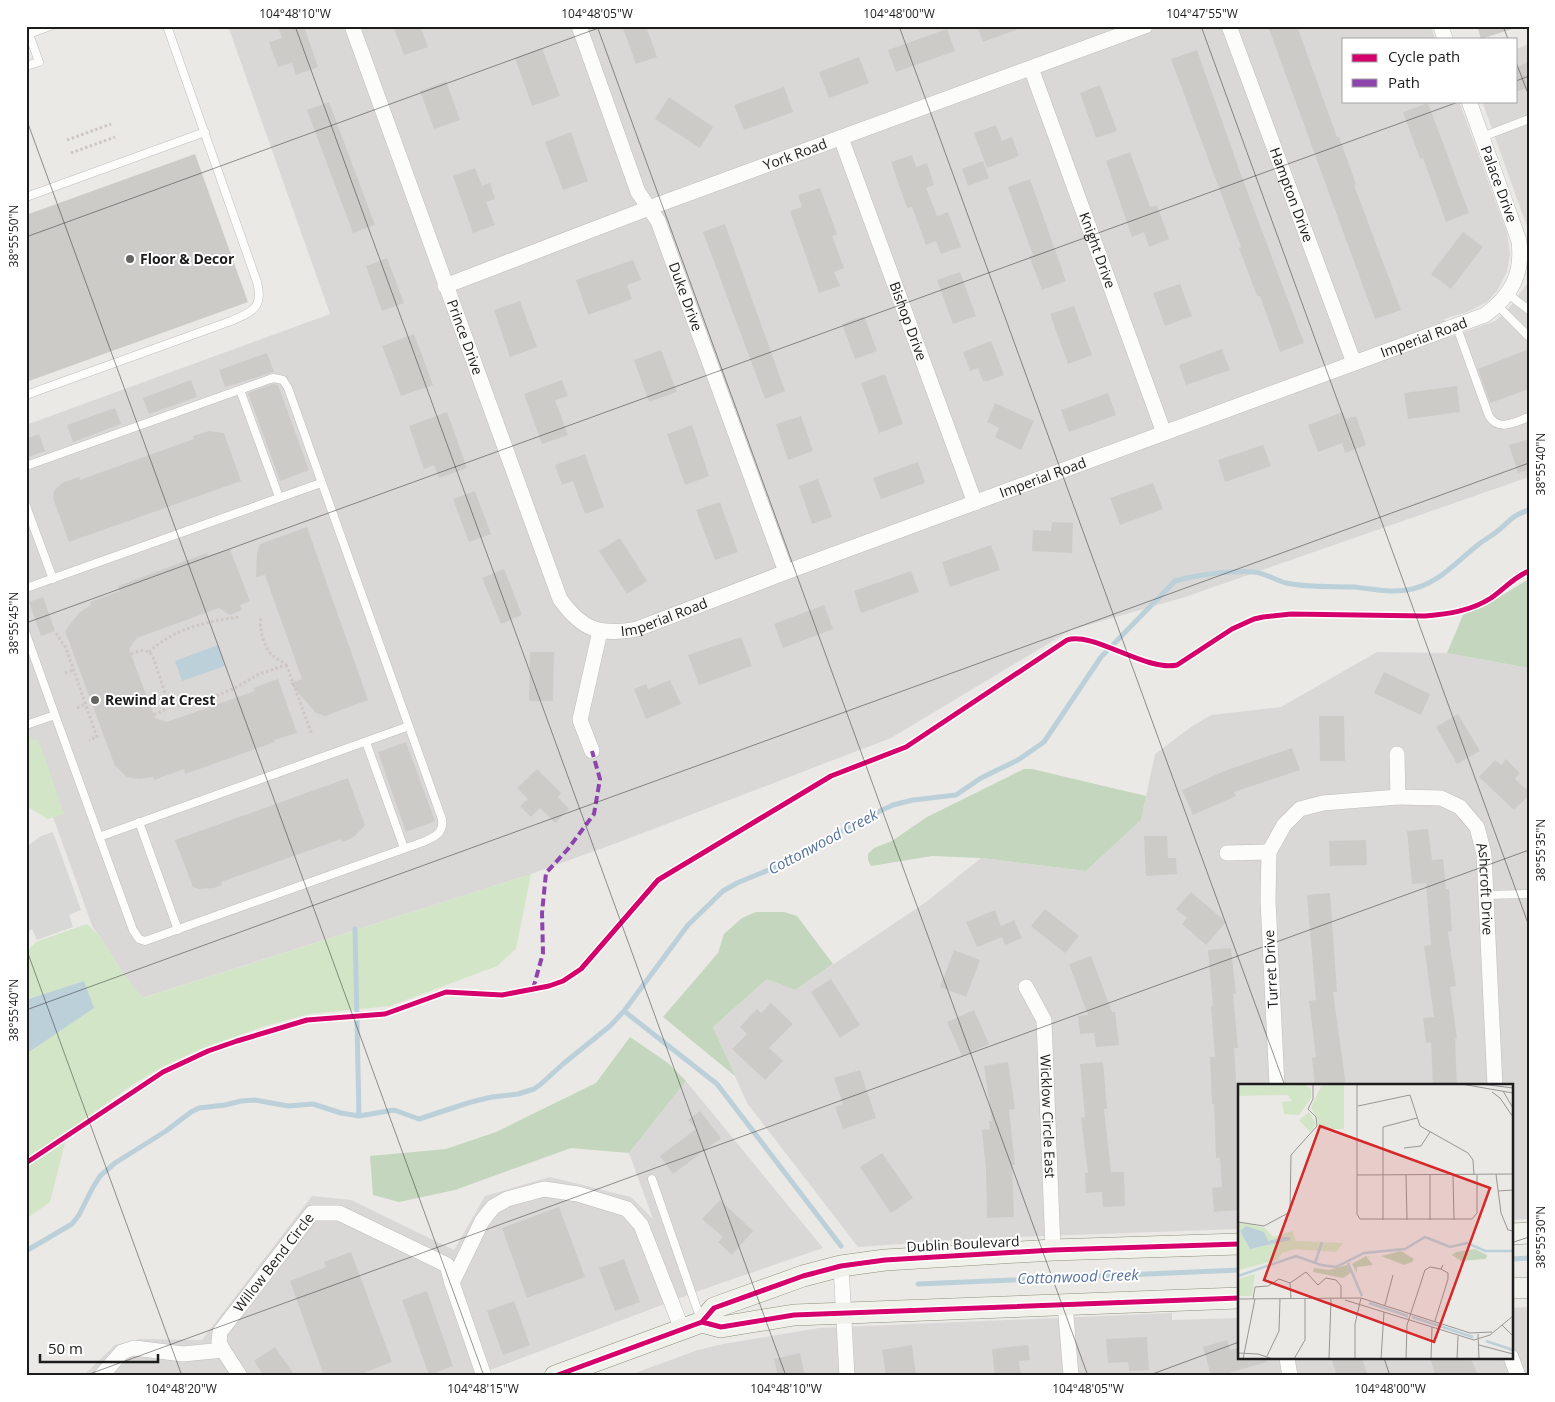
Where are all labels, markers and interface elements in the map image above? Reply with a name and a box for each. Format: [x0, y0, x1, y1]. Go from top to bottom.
text: 104°48'10"W [259, 5, 331, 22]
text: 104°48'05"W [561, 5, 633, 22]
text: 104°48'00"W [863, 5, 935, 22]
text: 104°47'55"W [1166, 5, 1238, 22]
legend [1342, 38, 1518, 102]
text: Cycle path [1388, 46, 1460, 66]
text: Path [1388, 72, 1420, 92]
street label: York Road [760, 134, 829, 174]
street label: Palace Drive [1477, 143, 1522, 225]
street label: Hampton Drive [1266, 145, 1318, 245]
text: 38°55'50"N [5, 205, 22, 267]
street label: Knight Drive [1075, 209, 1121, 291]
place label: Floor & Decor [140, 249, 235, 268]
marker: Floor & Decor [124, 253, 136, 265]
street label: Duke Drive [665, 259, 707, 334]
street label: Bishop Drive [885, 279, 932, 363]
street label: Prince Drive [443, 297, 488, 377]
street label: Imperial Road [1378, 312, 1470, 362]
text: 38°55'40"N [1532, 433, 1549, 495]
street label: Imperial Road [997, 452, 1089, 502]
text: 38°55'45"N [5, 592, 22, 654]
street label: Imperial Road [620, 593, 710, 640]
place label: Rewind at Crest [105, 690, 215, 709]
marker: Rewind at Crest [89, 694, 101, 706]
water label: Cottonwood Creek [764, 803, 881, 878]
text: 38°55'35"N [1532, 819, 1549, 881]
street label: Ashcroft Drive [1472, 840, 1498, 936]
street label: Turret Drive [1259, 929, 1282, 1009]
text: 38°55'40"N [5, 979, 22, 1041]
street label: Wicklow Circle East [1036, 1054, 1060, 1179]
inset map [1238, 1084, 1512, 1360]
text: 38°55'30"N [1532, 1206, 1549, 1268]
street label: Willow Bend Circle [229, 1209, 318, 1316]
street label: Dublin Boulevard [906, 1231, 1020, 1256]
water label: Cottonwood Creek [1017, 1264, 1140, 1288]
scale bar [40, 1332, 158, 1364]
text: 50 m [48, 1338, 83, 1358]
text: 104°48'20"W [145, 1380, 217, 1397]
text: 104°48'15"W [447, 1380, 519, 1397]
text: 104°48'10"W [750, 1380, 822, 1397]
text: 104°48'05"W [1052, 1380, 1124, 1397]
text: 104°48'00"W [1354, 1380, 1426, 1397]

